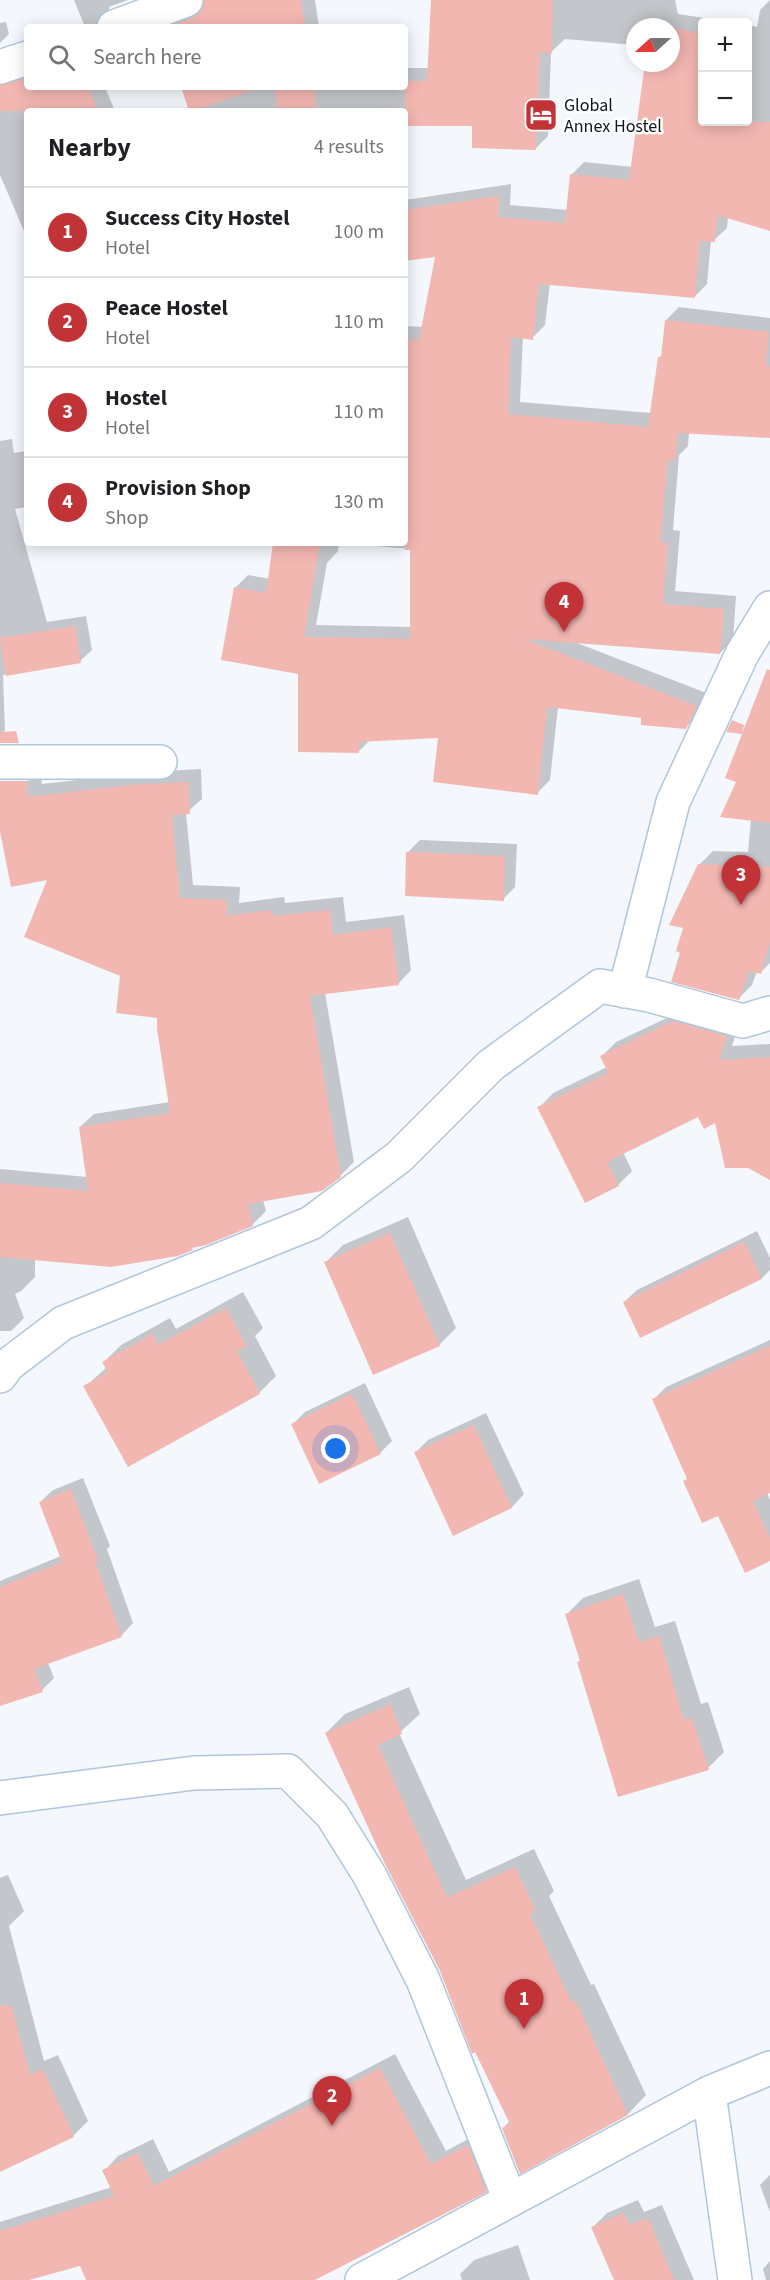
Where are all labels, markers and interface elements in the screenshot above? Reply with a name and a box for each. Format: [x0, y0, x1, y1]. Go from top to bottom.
north arrow [626, 18, 680, 72]
map controls [698, 18, 752, 126]
button: + [698, 18, 752, 72]
search box [24, 24, 408, 90]
icon: search [45, 41, 78, 74]
text: Search here [93, 41, 201, 73]
button: − [698, 72, 752, 126]
place label: Global Annex Hostel [564, 93, 662, 139]
hotel icon: Global Annex Hostel [523, 97, 559, 133]
text: Nearby [48, 129, 131, 166]
text: 4 results [314, 133, 384, 161]
text: Success City Hostel [105, 202, 290, 234]
text: 1 [62, 218, 73, 246]
text: 100 m [334, 218, 384, 246]
text: Hotel [105, 234, 150, 262]
text: Peace Hostel [105, 292, 228, 324]
text: 2 [62, 308, 73, 336]
text: 110 m [334, 308, 384, 336]
text: Hotel [105, 324, 150, 352]
text: Hostel [105, 382, 167, 414]
text: 3 [62, 398, 73, 426]
text: 110 m [334, 398, 384, 426]
text: Hotel [105, 414, 150, 442]
text: Provision Shop [105, 472, 251, 504]
text: 4 [62, 488, 73, 516]
text: 130 m [334, 488, 384, 516]
text: Shop [105, 504, 149, 532]
pin: 4 [544, 582, 584, 632]
pin: 3 [722, 856, 760, 905]
your location [321, 1434, 350, 1463]
pin: 1 [504, 1980, 544, 2029]
pin: 2 [312, 2076, 352, 2126]

